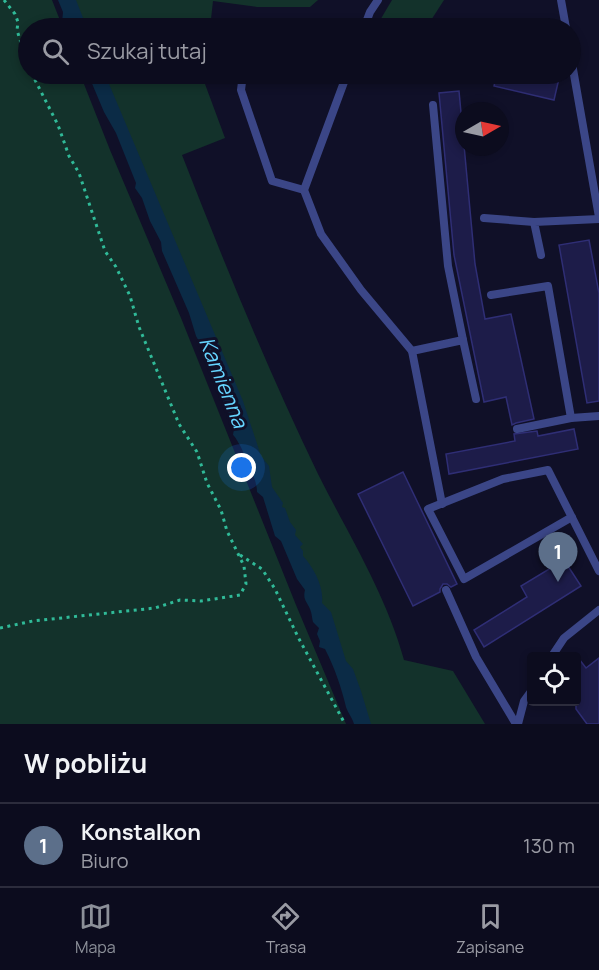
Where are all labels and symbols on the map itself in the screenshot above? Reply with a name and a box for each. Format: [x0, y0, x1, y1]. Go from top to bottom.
north arrow [455, 102, 509, 156]
water label: Kamienna [193, 333, 255, 433]
your location [227, 453, 256, 482]
pin: 1 [538, 532, 578, 582]

